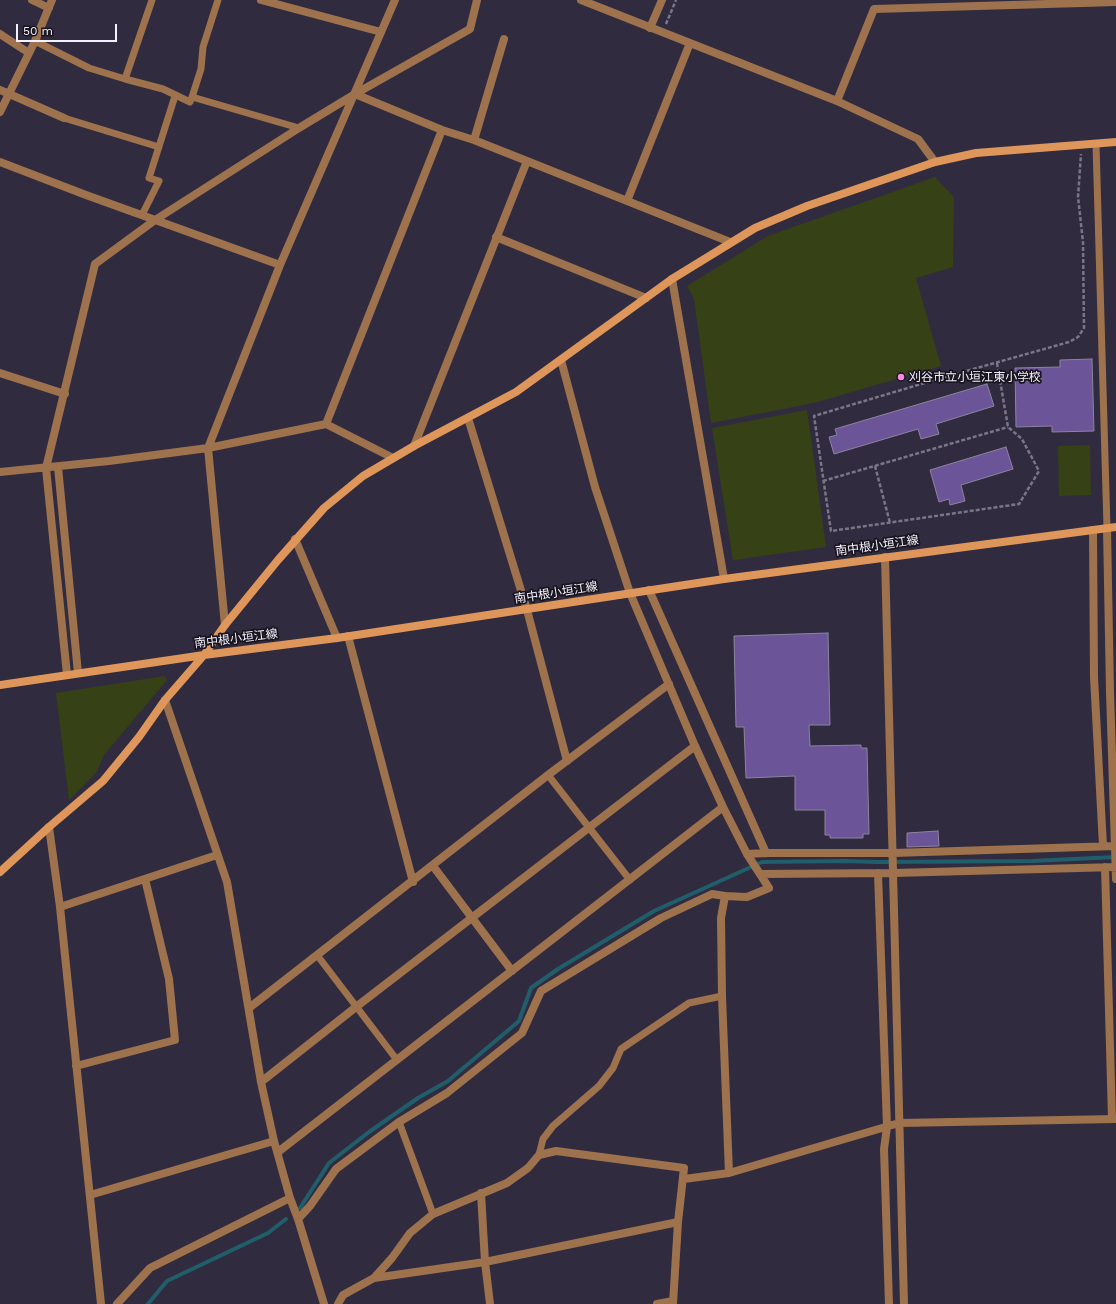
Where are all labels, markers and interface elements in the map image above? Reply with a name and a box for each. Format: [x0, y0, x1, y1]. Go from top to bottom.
scale bar [18, 16, 119, 42]
text: 50 m [23, 24, 53, 38]
place label: 刈谷市立小垣江東小学校 [909, 370, 1041, 384]
marker: 刈谷市立小垣江東小学校 [896, 372, 906, 382]
street label: 南中根小垣江線 [834, 533, 920, 559]
street label: 南中根小垣江線 [513, 579, 599, 607]
street label: 南中根小垣江線 [193, 627, 279, 651]

